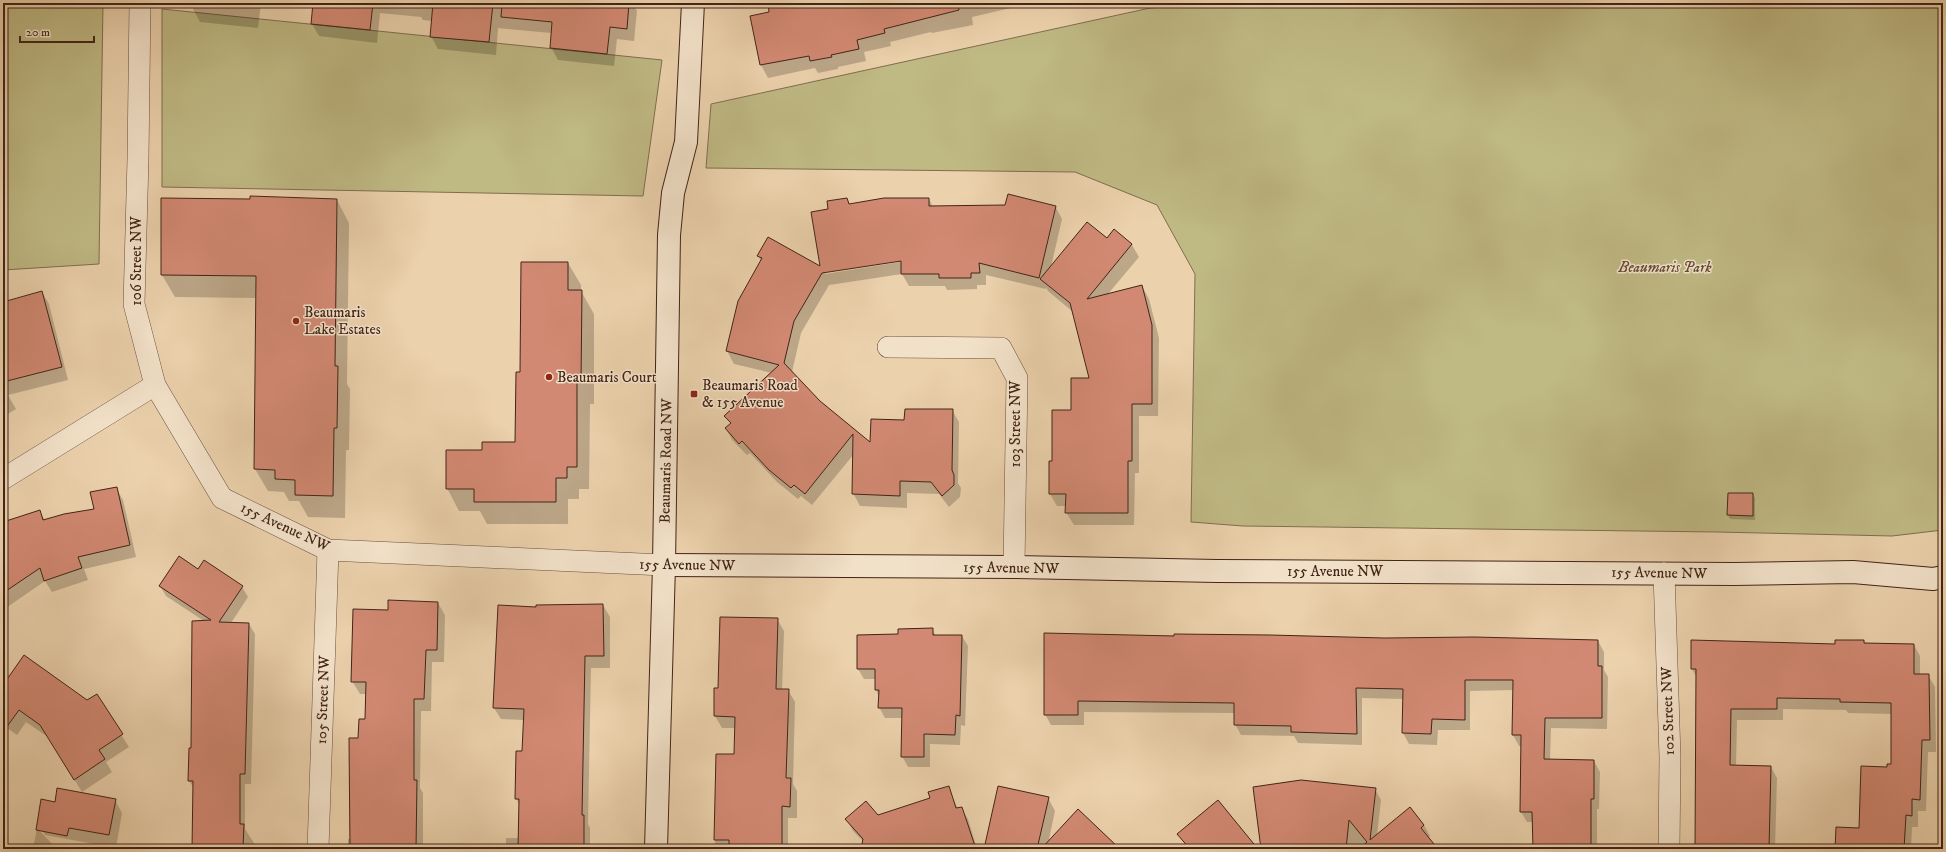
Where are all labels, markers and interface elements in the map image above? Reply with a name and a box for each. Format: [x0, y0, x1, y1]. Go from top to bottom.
scale bar [20, 18, 94, 44]
text: 20 m [26, 25, 50, 40]
street label: 106 Street NW [127, 216, 146, 306]
park label: Beaumaris Park [1617, 258, 1712, 277]
place label: Beaumaris Lake Estates [304, 303, 381, 339]
marker: Beaumaris Lake Estates [291, 316, 301, 326]
place label: Beaumaris Court [557, 368, 657, 387]
marker: Beaumaris Court [544, 372, 554, 382]
place label: Beaumaris Road & 155 Avenue [702, 376, 798, 412]
street label: 103 Street NW [1006, 380, 1025, 468]
marker: Beaumaris Road & 155 Avenue [689, 389, 699, 399]
street label: Beaumaris Road NW [655, 398, 677, 524]
street label: 155 Avenue NW [237, 498, 333, 556]
street label: 155 Avenue NW [639, 555, 735, 575]
street label: 155 Avenue NW [963, 558, 1059, 578]
street label: 155 Avenue NW [1287, 562, 1383, 581]
street label: 155 Avenue NW [1611, 563, 1707, 583]
street label: 105 Street NW [312, 655, 334, 745]
street label: 102 Street NW [1657, 666, 1679, 756]

